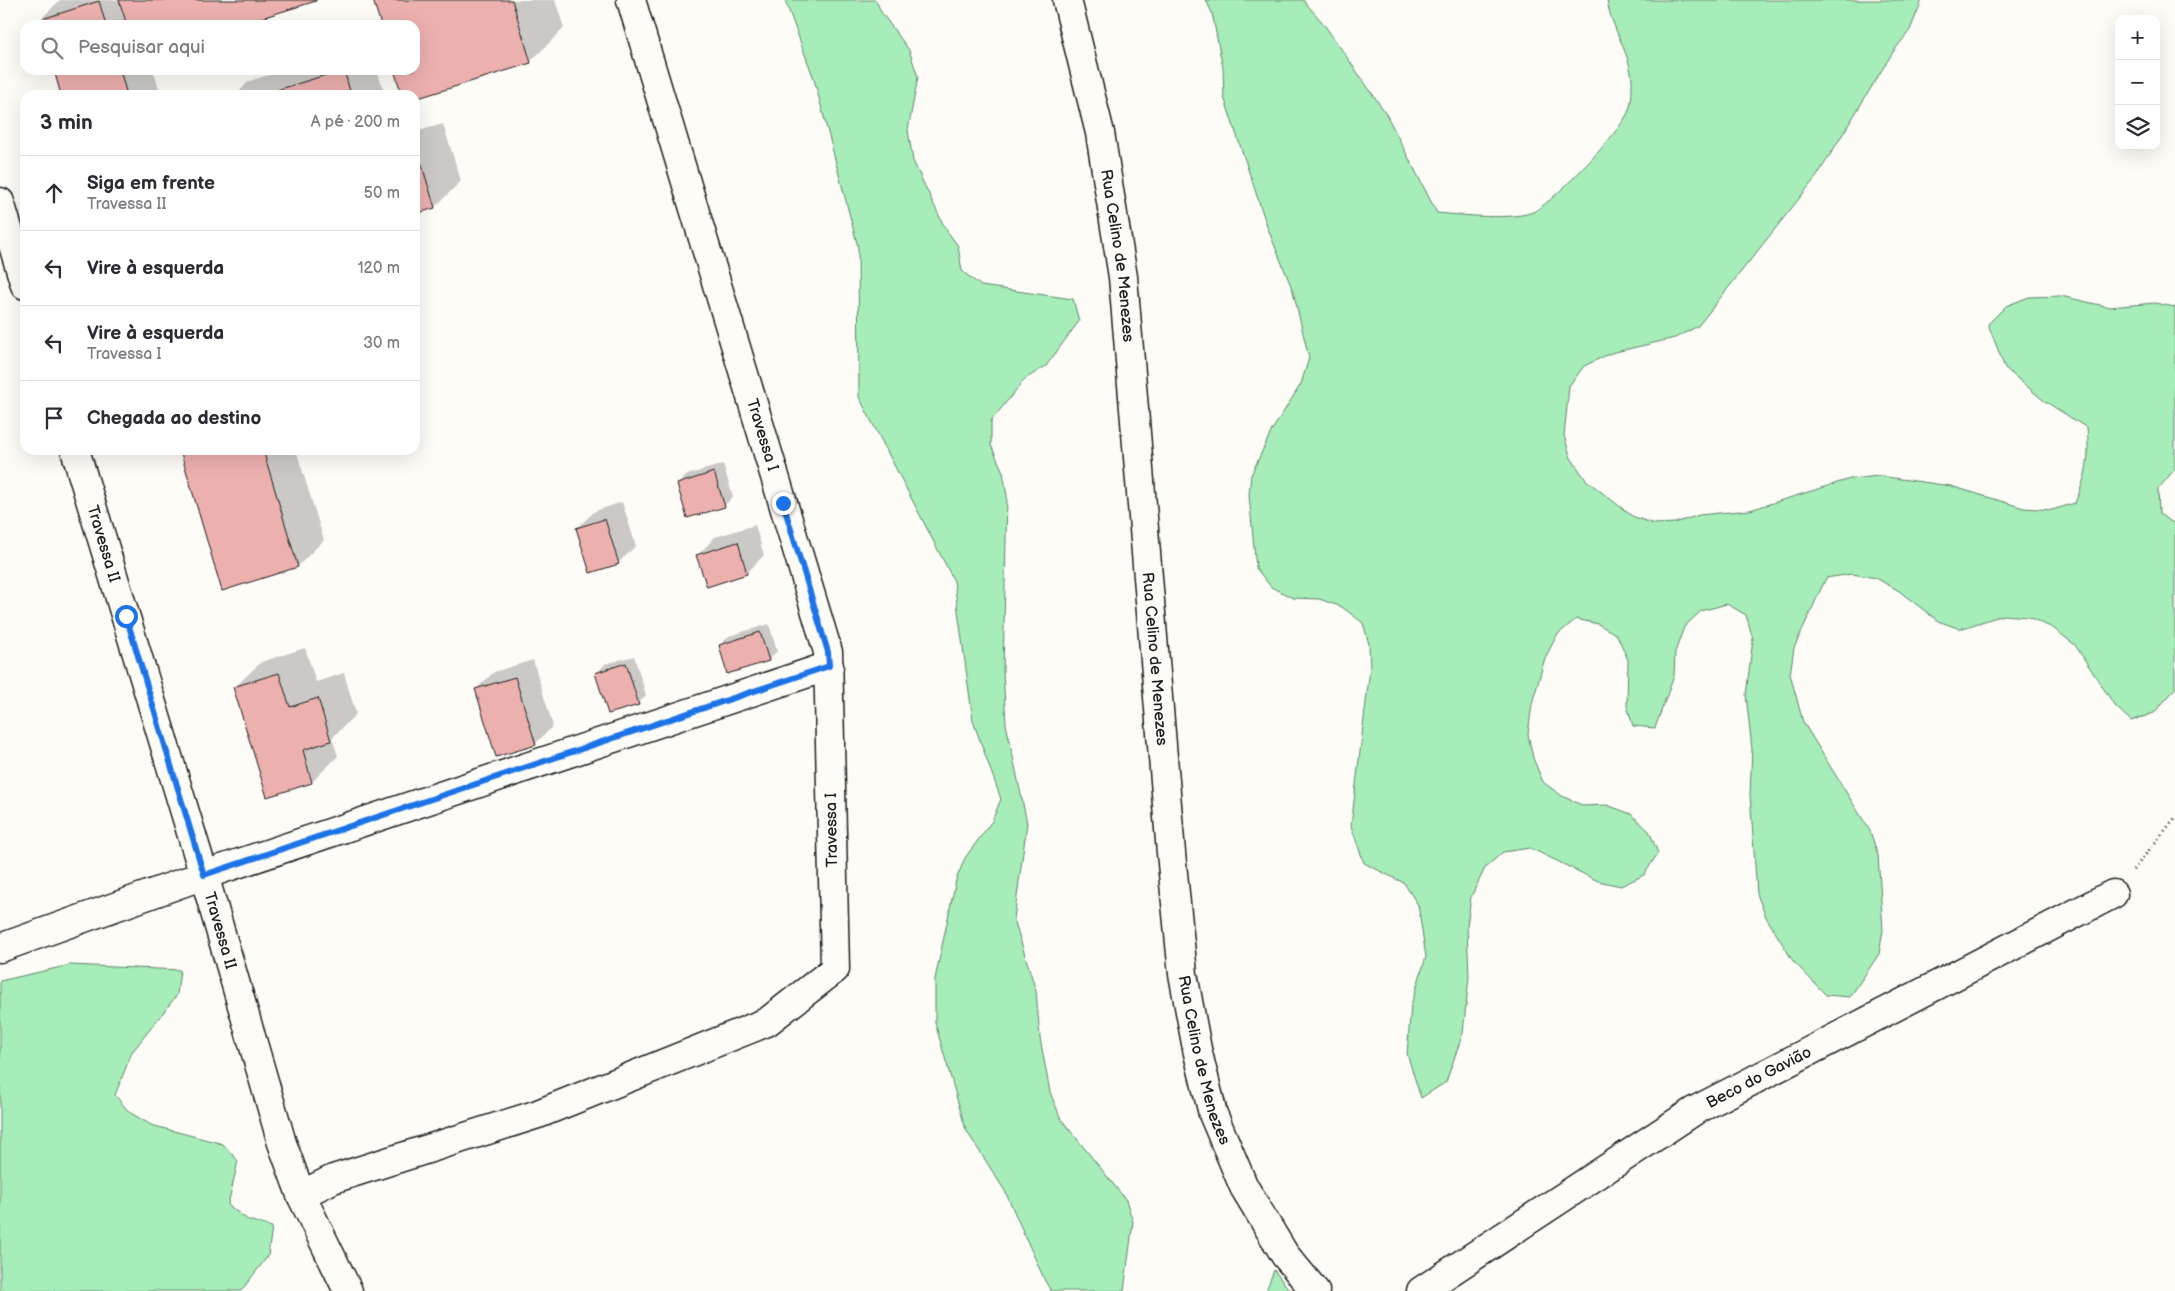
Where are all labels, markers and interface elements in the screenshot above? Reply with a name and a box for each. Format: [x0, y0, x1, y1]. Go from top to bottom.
map controls [2115, 15, 2160, 150]
button: + [2115, 15, 2160, 60]
search box [20, 20, 420, 75]
icon: search [38, 34, 66, 62]
text: Pesquisar aqui [78, 36, 205, 59]
button: − [2115, 60, 2160, 105]
button: layers [2115, 105, 2160, 150]
text: 3 min [40, 110, 93, 135]
text: A pé · 200 m [311, 113, 400, 132]
street label: Rua Celino de Menezes [1096, 168, 1138, 343]
text: Siga em frente [87, 172, 215, 195]
icon: ahead [40, 179, 68, 207]
text: 50 m [364, 184, 400, 203]
text: Travessa II [87, 195, 166, 214]
icon: left [40, 254, 68, 282]
text: Vire à esquerda [87, 257, 224, 280]
text: 120 m [357, 259, 400, 278]
text: Vire à esquerda [87, 322, 224, 345]
icon: left [40, 329, 68, 357]
text: 30 m [363, 334, 400, 353]
text: Travessa I [87, 345, 162, 364]
street label: Travessa I [742, 397, 782, 473]
icon: arrive [40, 404, 68, 432]
text: Chegada ao destino [87, 407, 261, 430]
route end [772, 492, 795, 515]
street label: Travessa II [83, 503, 124, 585]
street label: Rua Celino de Menezes [1138, 571, 1172, 746]
route start [115, 605, 138, 628]
street label: Travessa I [822, 793, 842, 867]
street label: Travessa II [200, 890, 240, 971]
street label: Rua Celino de Menezes [1174, 974, 1234, 1148]
street label: Beco do Gavião [1703, 1042, 1815, 1112]

